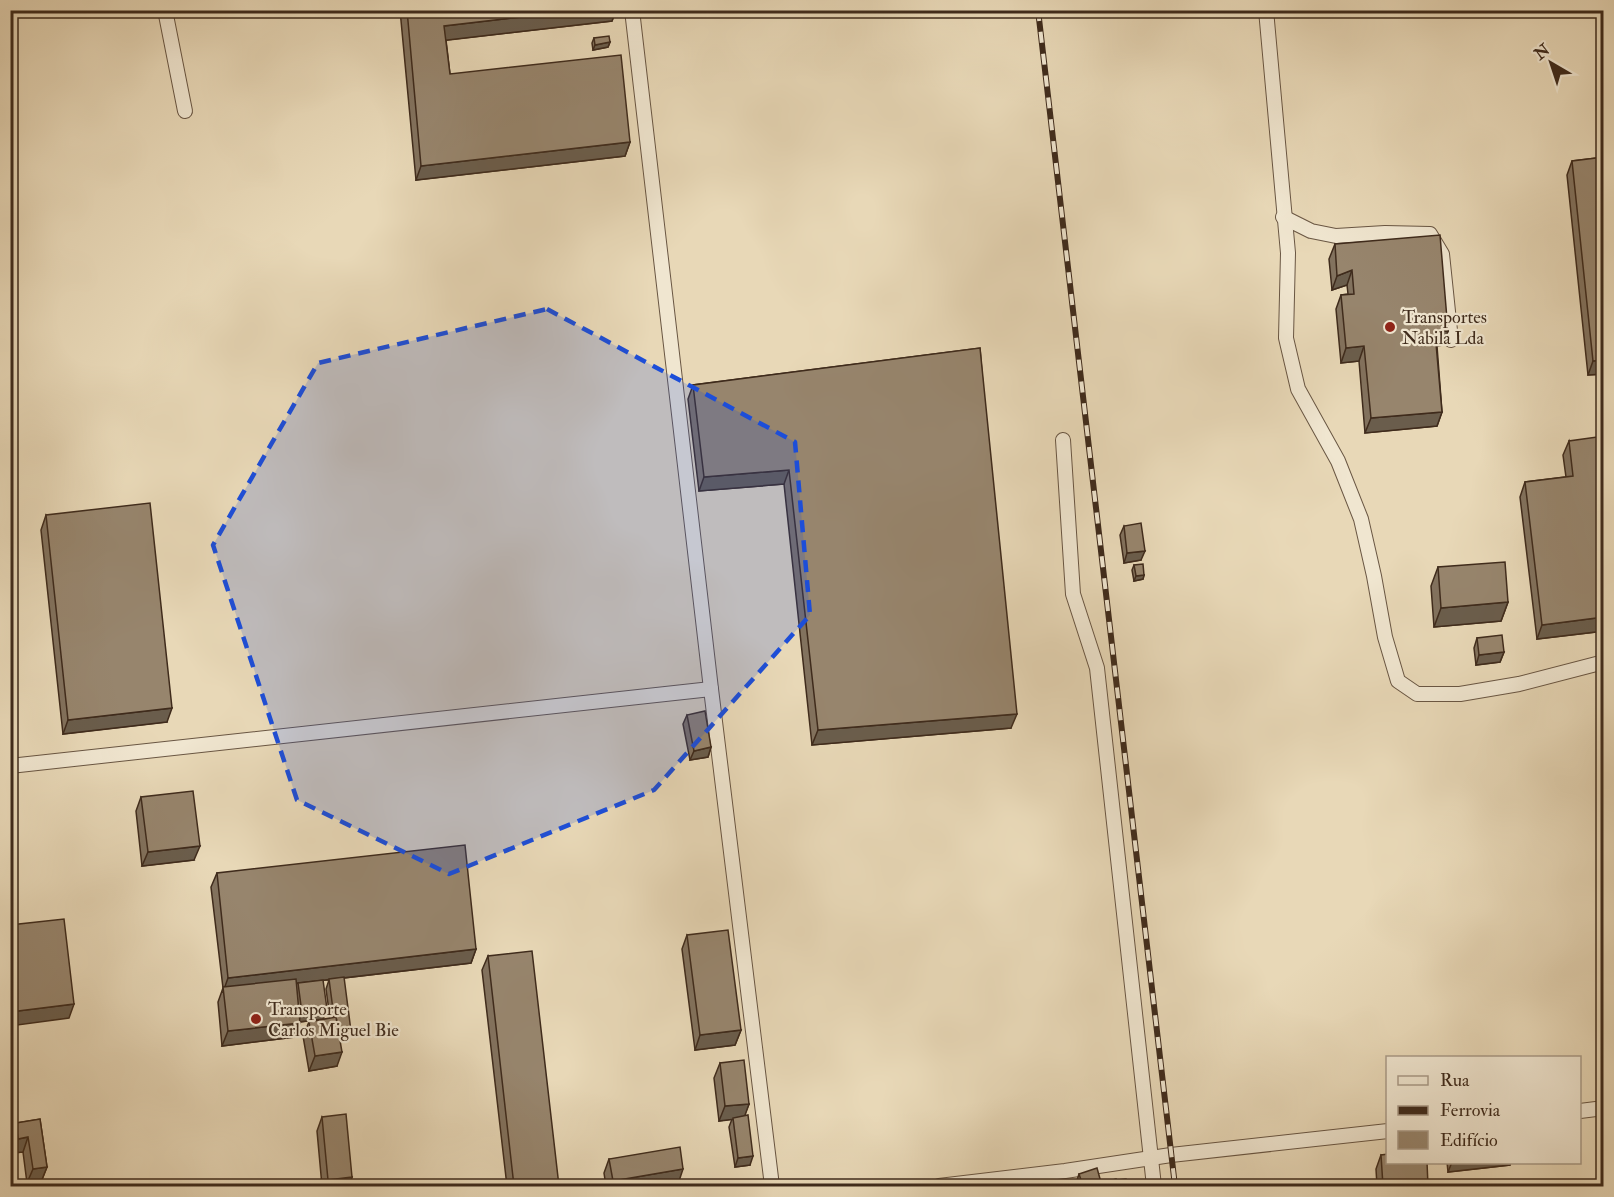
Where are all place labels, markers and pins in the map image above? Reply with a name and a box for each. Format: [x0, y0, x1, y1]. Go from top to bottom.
place label: Transportes Nabila Lda [1402, 306, 1487, 350]
marker: Transportes Nabila Lda [1383, 320, 1397, 334]
place label: Transporte Carlos Miguel Bie [268, 998, 399, 1042]
marker: Transporte Carlos Miguel Bie [249, 1012, 263, 1026]

